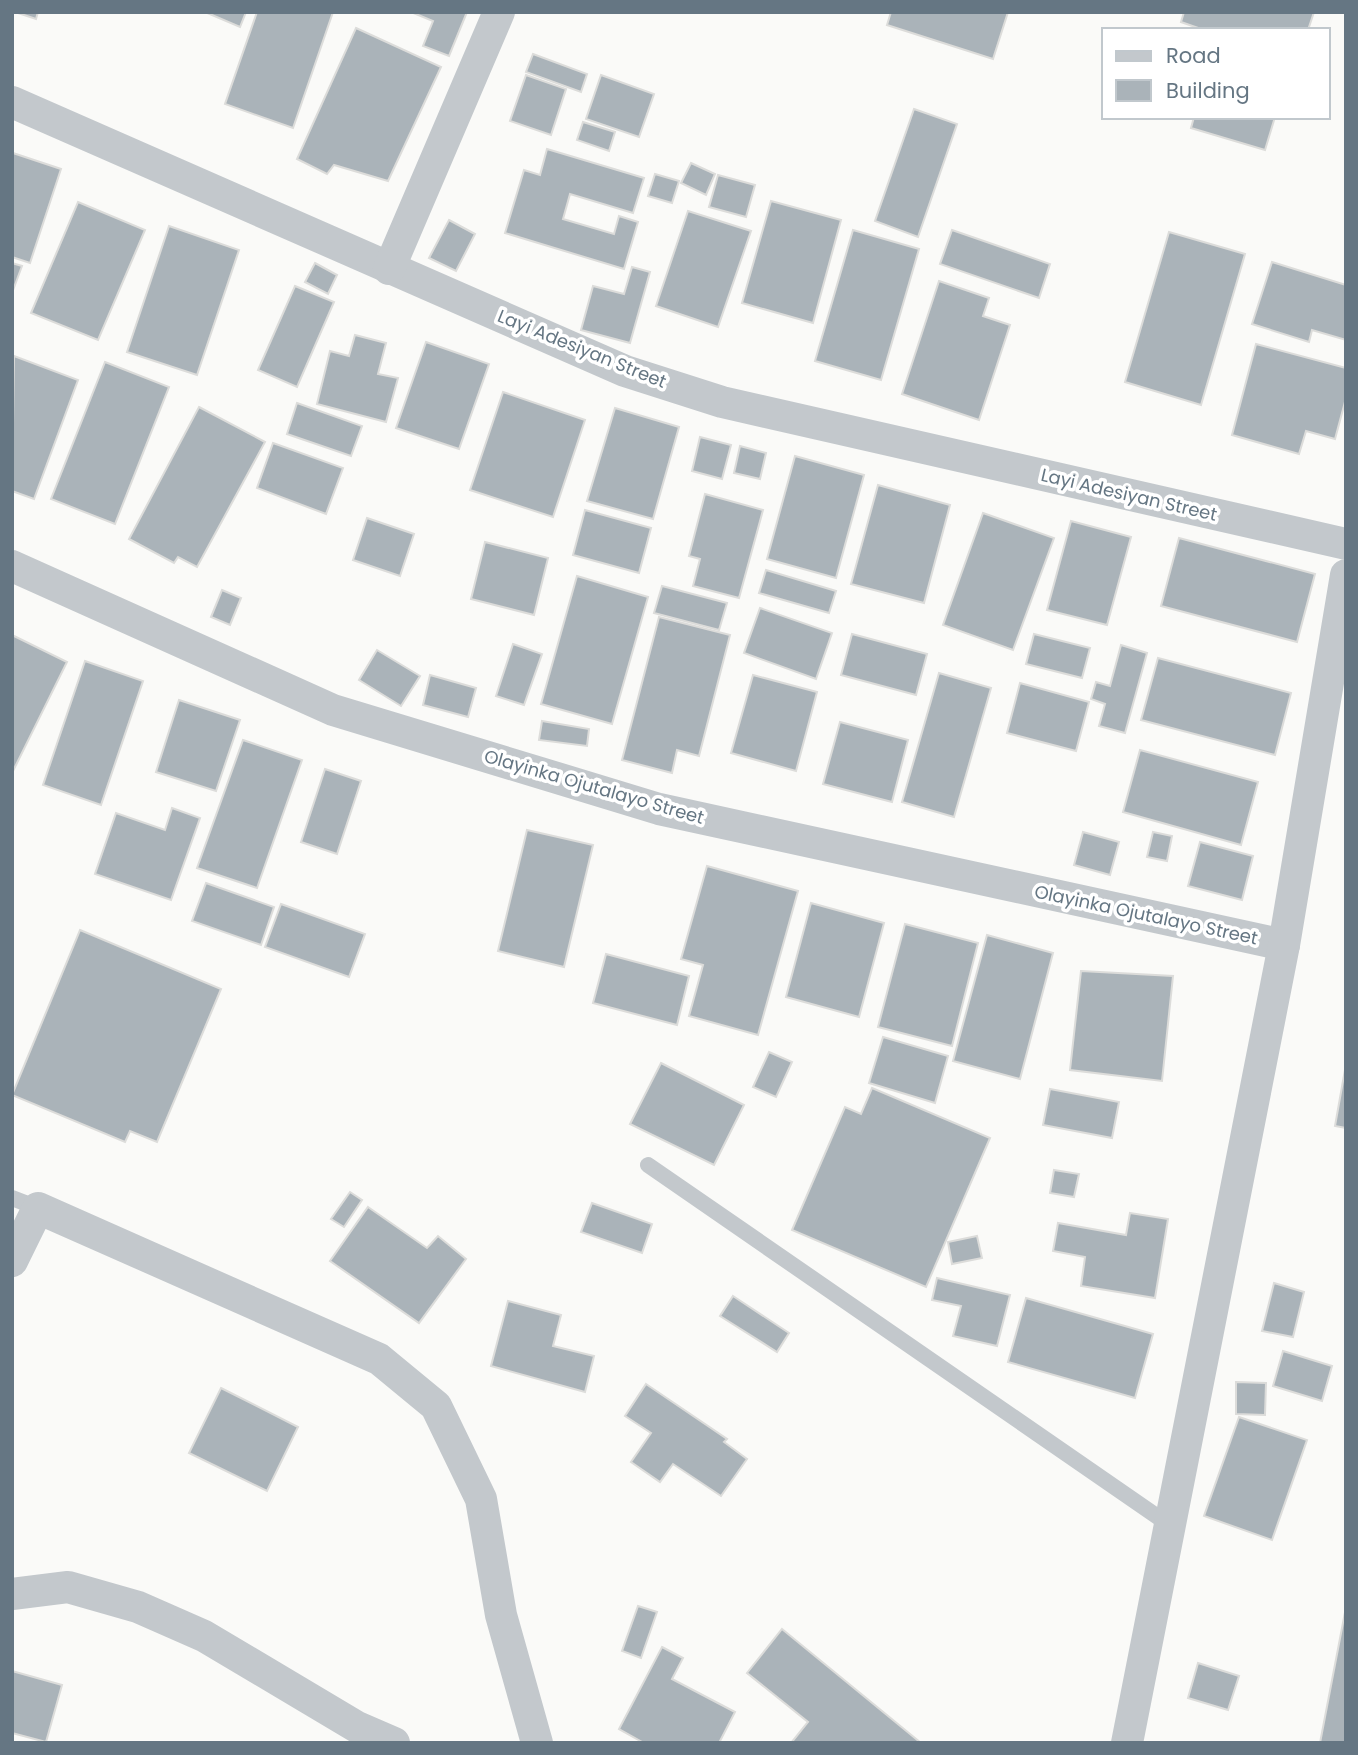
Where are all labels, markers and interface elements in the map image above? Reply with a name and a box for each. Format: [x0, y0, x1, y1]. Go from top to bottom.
legend [1102, 28, 1330, 119]
text: Road [1166, 41, 1221, 70]
text: Building [1166, 76, 1250, 105]
street label: Layi Adesiyan Street [494, 303, 670, 394]
street label: Layi Adesiyan Street [1039, 462, 1220, 527]
street label: Olayinka Ojutalayo Street [481, 743, 707, 830]
street label: Olayinka Ojutalayo Street [1032, 879, 1260, 950]

